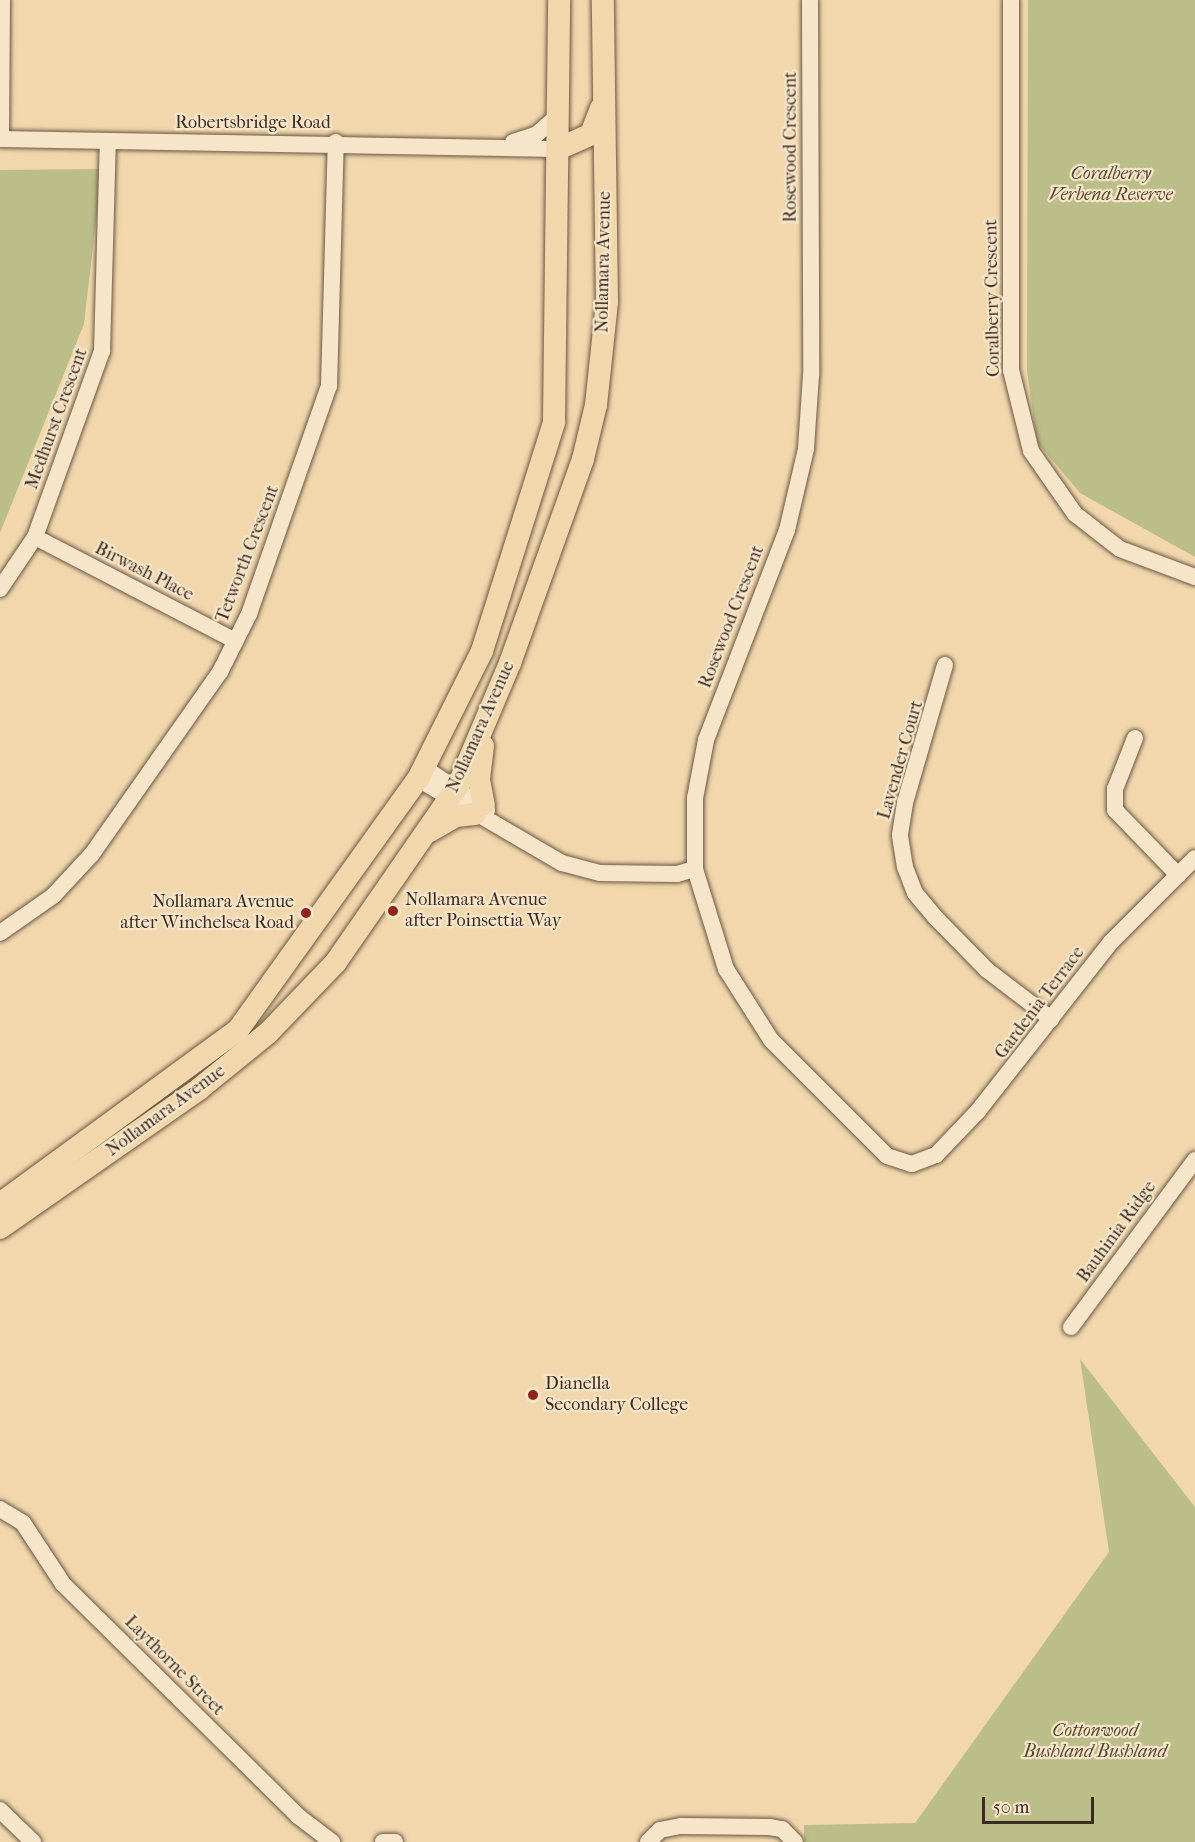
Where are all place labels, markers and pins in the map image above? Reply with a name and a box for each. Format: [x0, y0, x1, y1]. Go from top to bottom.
place label: Nollamara Avenue after Poinsettia Way [405, 890, 561, 932]
place label: Nollamara Avenue after Winchelsea Road [120, 892, 294, 934]
marker: Nollamara Avenue after Poinsettia Way [386, 904, 400, 918]
marker: Nollamara Avenue after Winchelsea Road [299, 906, 313, 920]
place label: Dianella Secondary College [545, 1374, 688, 1416]
marker: Dianella Secondary College [526, 1388, 540, 1402]

